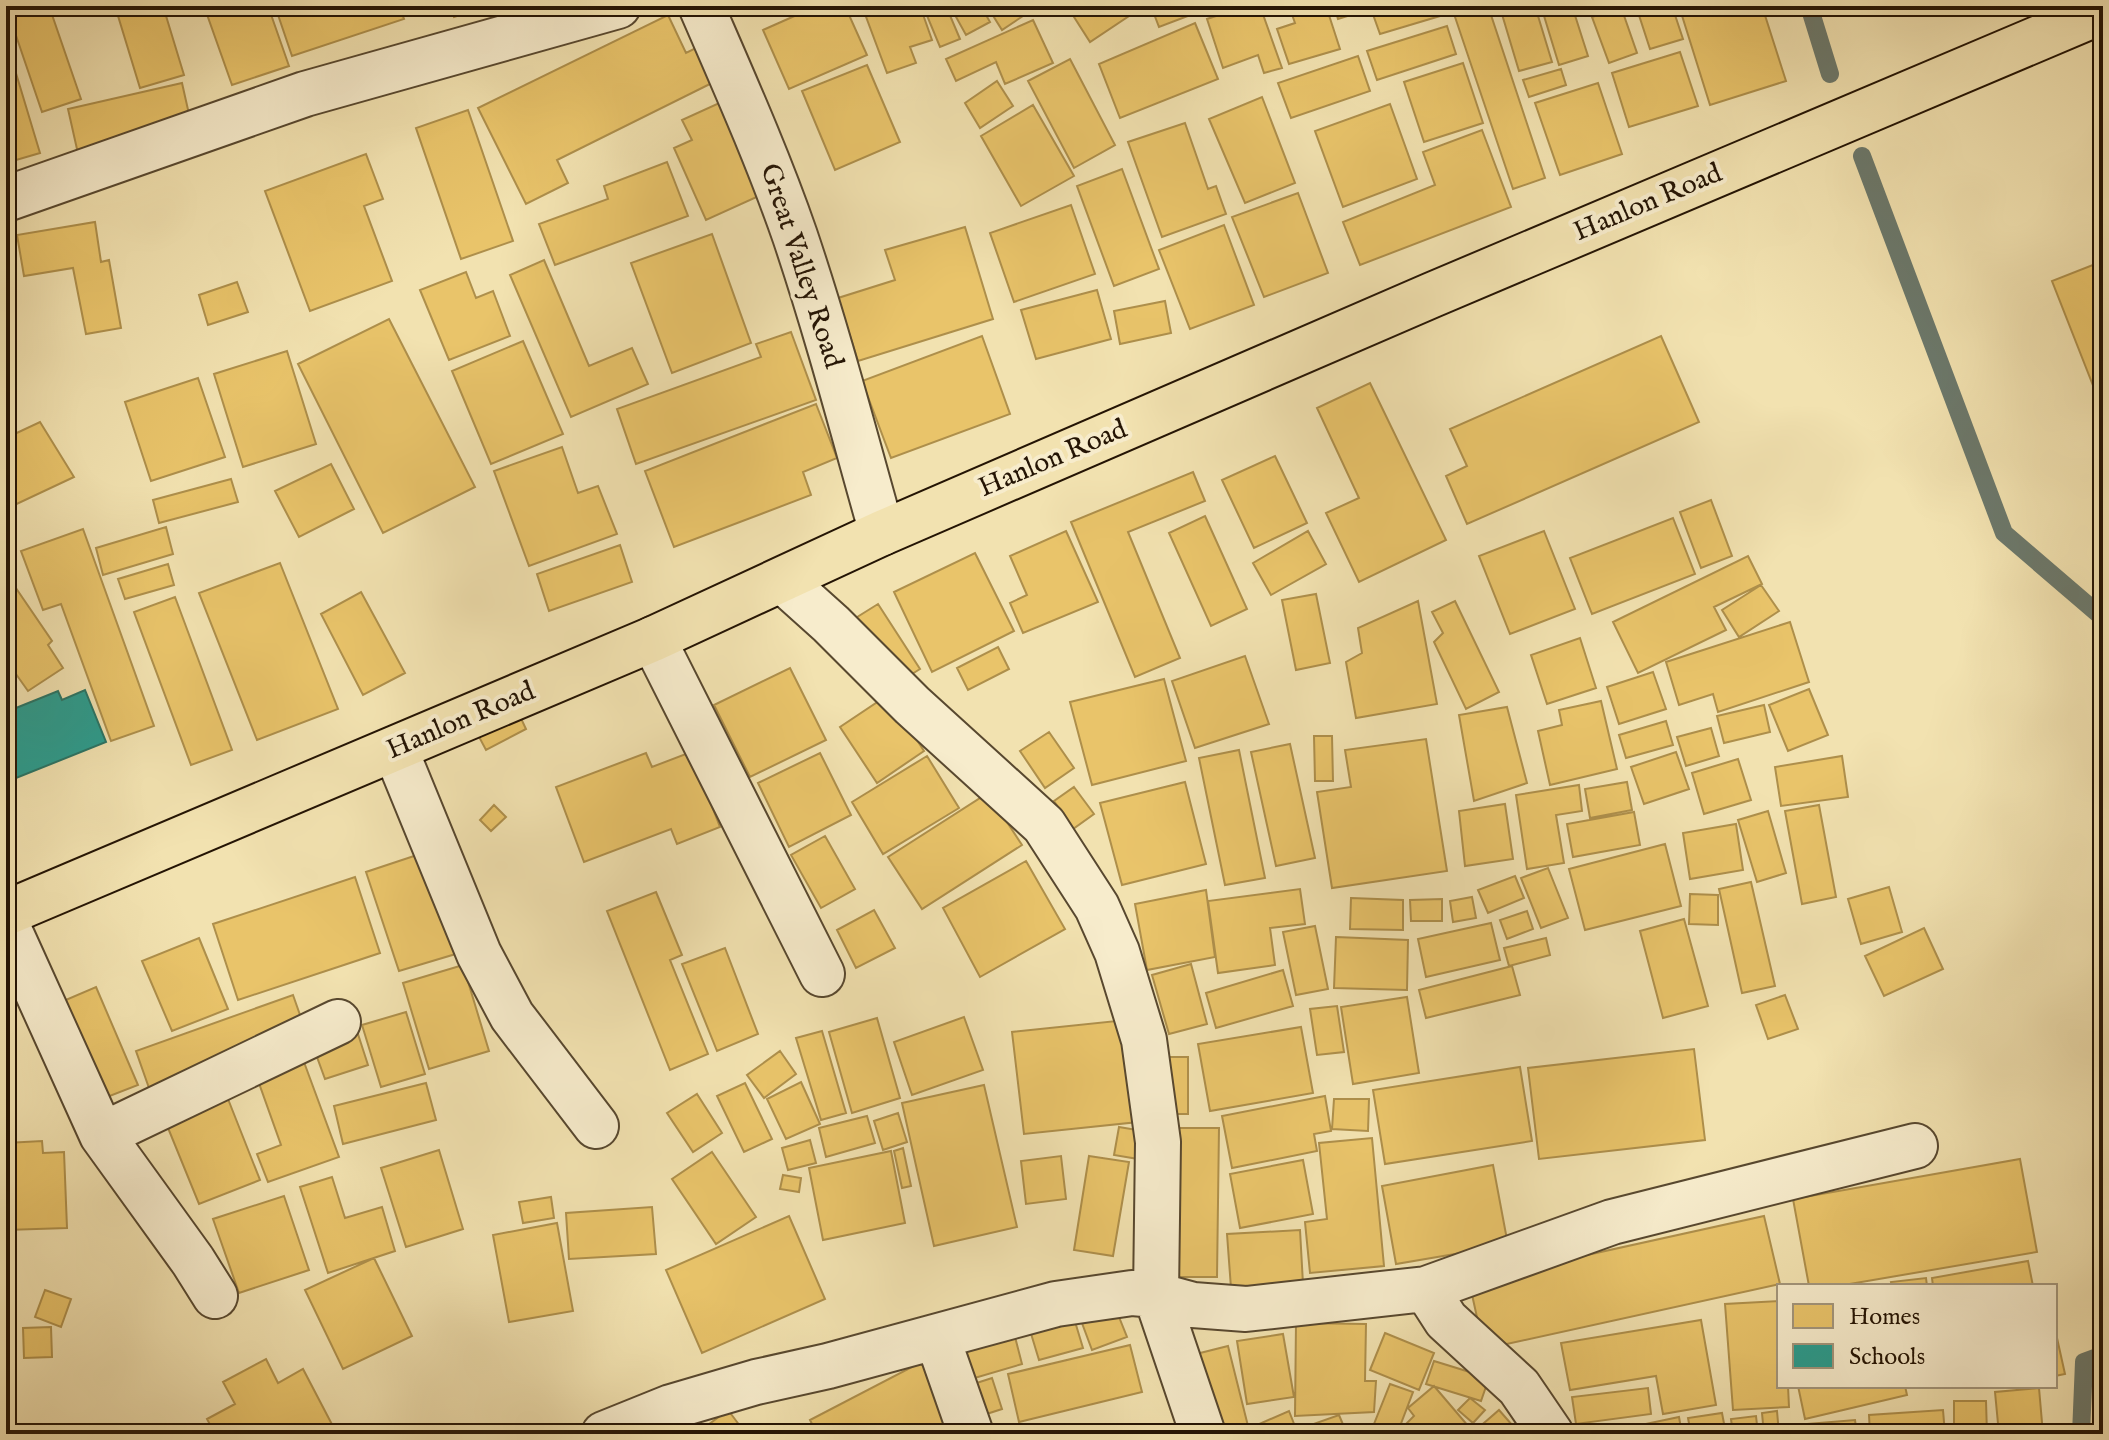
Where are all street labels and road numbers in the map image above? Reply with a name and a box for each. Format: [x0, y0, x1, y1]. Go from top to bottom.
street label: Hanlon Road [1568, 156, 1728, 250]
street label: Great Valley Road [751, 159, 851, 373]
street label: Hanlon Road [973, 412, 1133, 506]
street label: Hanlon Road [381, 674, 541, 768]

